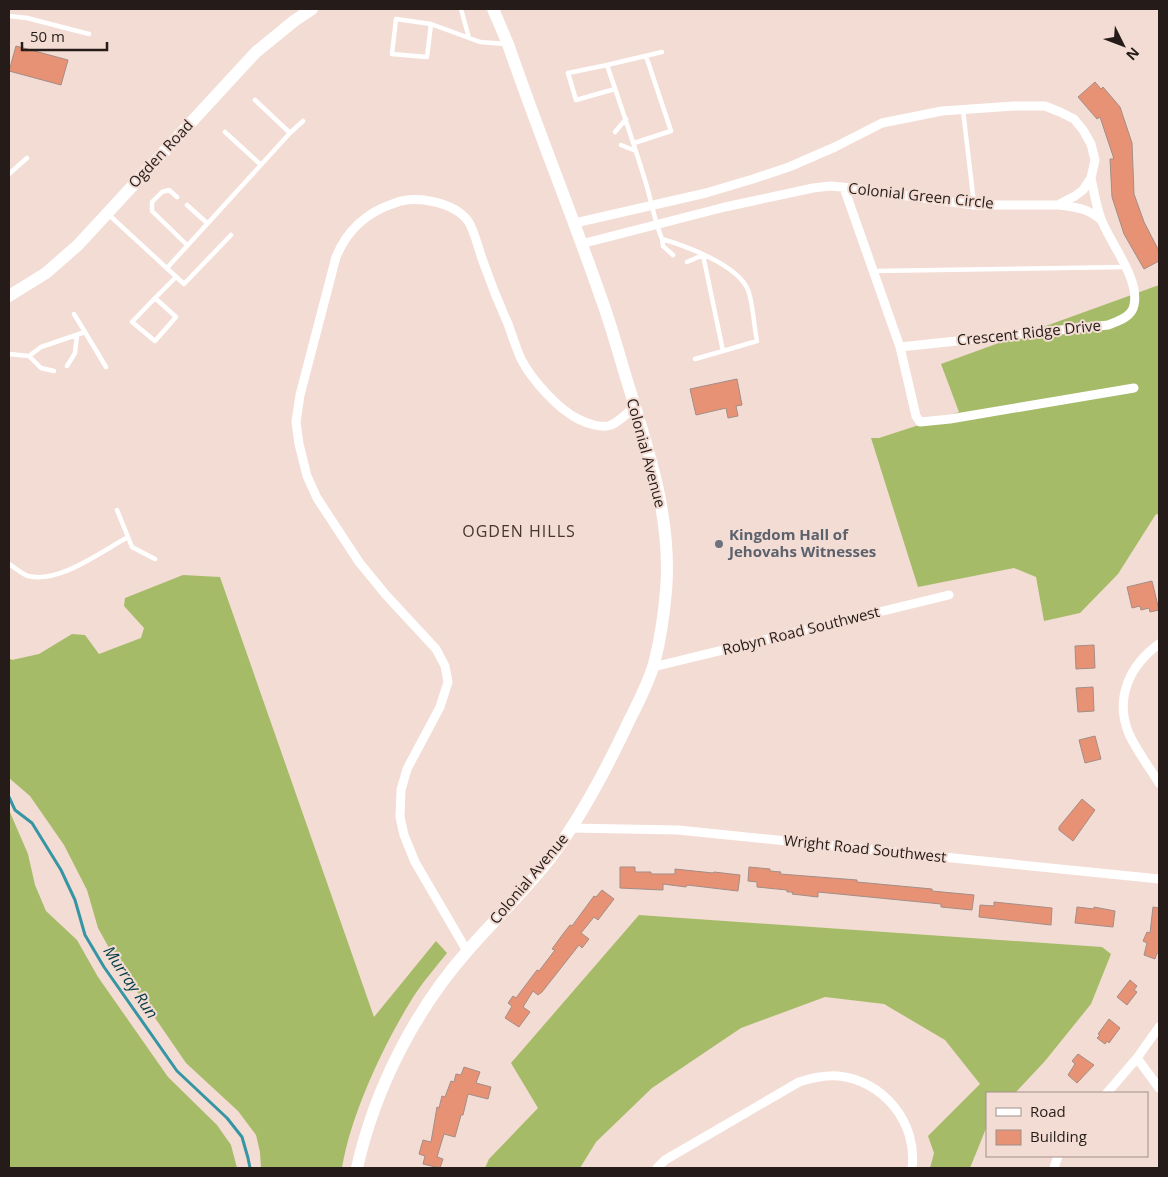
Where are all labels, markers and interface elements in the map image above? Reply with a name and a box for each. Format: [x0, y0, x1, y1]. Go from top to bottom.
scale bar [22, 20, 108, 52]
north arrow [1098, 20, 1148, 70]
text: 50 m [30, 26, 65, 46]
text: N [1122, 43, 1144, 65]
street label: Ogden Road [124, 115, 197, 192]
street label: Colonial Green Circle [847, 177, 995, 213]
street label: Crescent Ridge Drive [956, 315, 1102, 350]
street label: Colonial Avenue [623, 396, 671, 510]
district label: OGDEN HILLS [462, 520, 576, 542]
place label: Kingdom Hall of Jehovahs Witnesses [727, 524, 876, 561]
marker: Kingdom Hall of Jehovahs Witnesses [713, 538, 725, 550]
street label: Robyn Road Southwest [720, 601, 881, 659]
street label: Colonial Avenue [484, 829, 572, 928]
street label: Wright Road Southwest [783, 830, 947, 867]
water label: Murray Run [99, 941, 163, 1023]
legend [986, 1092, 1148, 1157]
text: Road [1030, 1101, 1066, 1121]
text: Building [1030, 1126, 1087, 1146]

